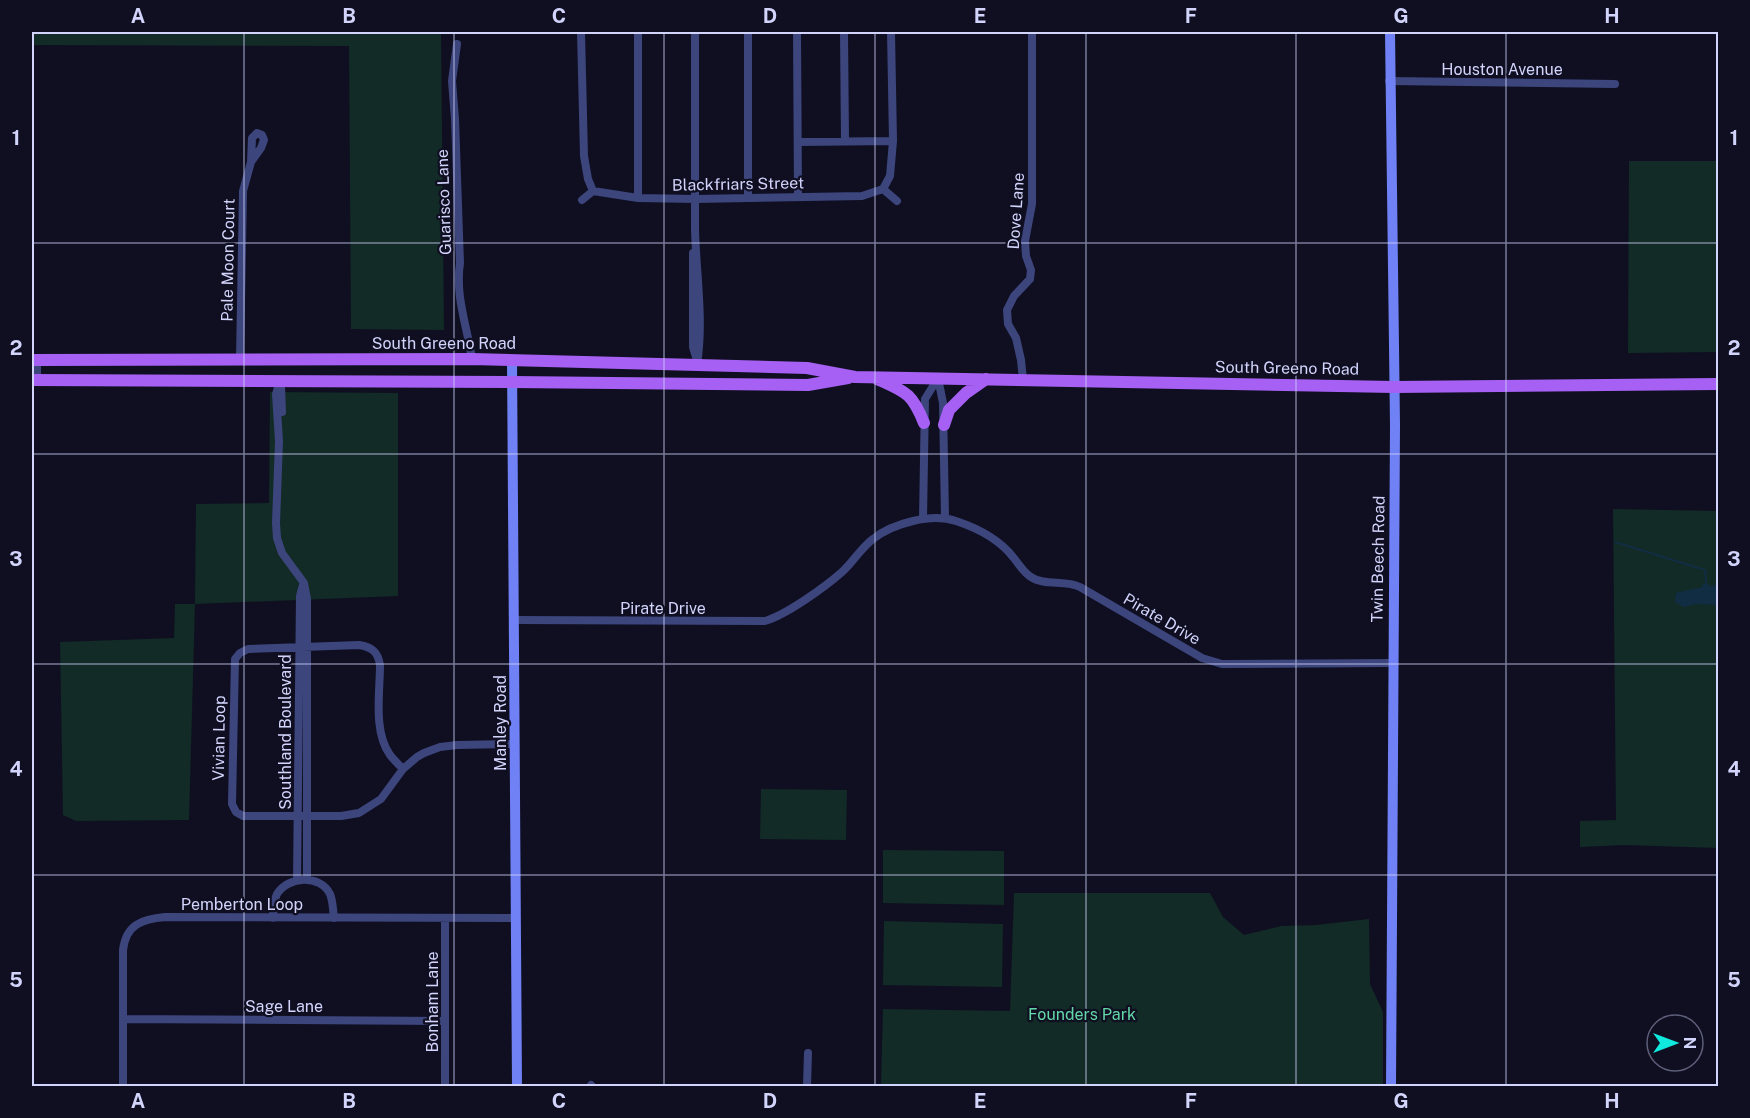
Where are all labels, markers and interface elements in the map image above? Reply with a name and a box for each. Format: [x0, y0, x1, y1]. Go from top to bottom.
text: A [131, 4, 145, 28]
text: B [342, 4, 356, 28]
text: C [552, 4, 566, 28]
text: D [763, 4, 777, 28]
text: E [974, 4, 986, 28]
text: F [1185, 4, 1197, 28]
text: G [1393, 4, 1409, 28]
text: H [1604, 4, 1620, 28]
street label: Houston Avenue [1441, 60, 1563, 79]
text: 1 [12, 126, 20, 150]
text: 1 [1730, 126, 1738, 150]
street label: Guarisco Lane [433, 149, 455, 255]
street label: Dove Lane [1004, 172, 1028, 250]
street label: Blackfriars Street [672, 173, 804, 195]
street label: Pale Moon Court [217, 198, 239, 322]
street label: South Greeno Road [372, 334, 516, 353]
text: 2 [10, 336, 22, 360]
text: 2 [1728, 336, 1740, 360]
street label: South Greeno Road [1215, 357, 1359, 379]
street label: Twin Beech Road [1367, 495, 1389, 623]
text: 3 [9, 547, 23, 571]
text: 3 [1727, 547, 1741, 571]
street label: Pirate Drive [1120, 589, 1204, 649]
street label: Pirate Drive [620, 599, 706, 618]
street label: Southland Boulevard [276, 654, 295, 810]
street label: Manley Road [491, 675, 510, 771]
street label: Vivian Loop [209, 695, 229, 781]
text: 4 [9, 757, 23, 781]
text: 4 [1727, 757, 1741, 781]
street label: Pemberton Loop [181, 895, 303, 914]
street label: Bonham Lane [423, 952, 442, 1052]
text: 5 [9, 968, 23, 992]
text: 5 [1727, 968, 1741, 992]
street label: Sage Lane [245, 997, 323, 1016]
park label: Founders Park [1028, 1005, 1136, 1024]
north arrow [1645, 1013, 1705, 1073]
text: N [1680, 1037, 1699, 1049]
text: A [131, 1089, 145, 1113]
text: B [342, 1089, 356, 1113]
text: C [552, 1089, 566, 1113]
text: D [763, 1089, 777, 1113]
text: E [974, 1089, 986, 1113]
text: F [1185, 1089, 1197, 1113]
text: G [1393, 1089, 1409, 1113]
text: H [1604, 1089, 1620, 1113]

